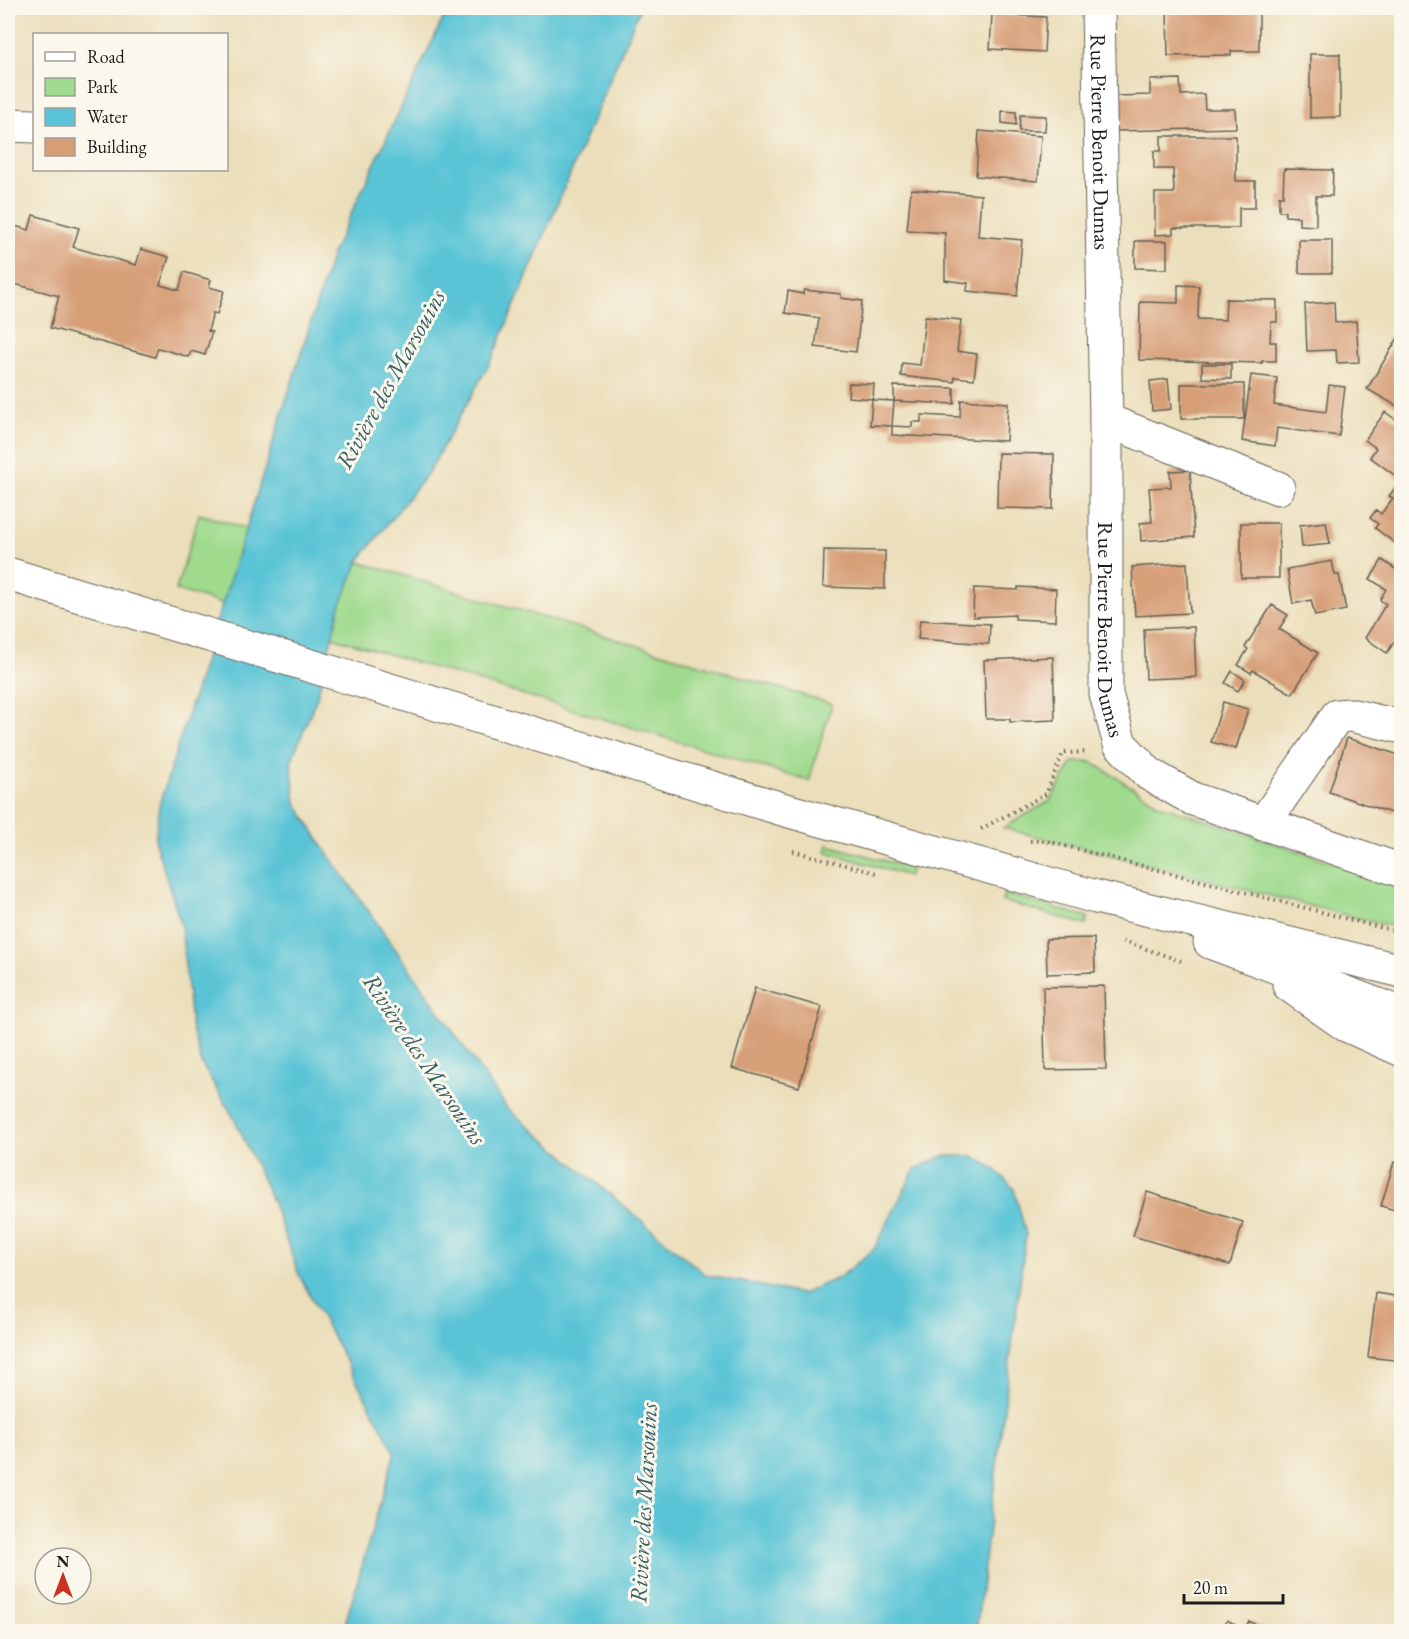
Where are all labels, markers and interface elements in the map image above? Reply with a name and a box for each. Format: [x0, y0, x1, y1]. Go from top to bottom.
legend [33, 33, 228, 171]
street label: Rue Pierre Benoit Dumas [1084, 34, 1117, 250]
text: Road [87, 45, 126, 68]
text: Park [87, 75, 118, 98]
text: Water [87, 105, 128, 128]
text: Building [87, 135, 147, 158]
water label: Rivière des Marsouins [328, 284, 452, 474]
street label: Rue Pierre Benoit Dumas [1092, 522, 1132, 740]
water label: Rivière des Marsouins [356, 967, 494, 1151]
water label: Rivière des Marsouins [622, 1402, 664, 1604]
north arrow [33, 1546, 93, 1606]
text: N [57, 1551, 70, 1572]
scale bar [1184, 1567, 1283, 1605]
text: 20 m [1193, 1576, 1228, 1599]

